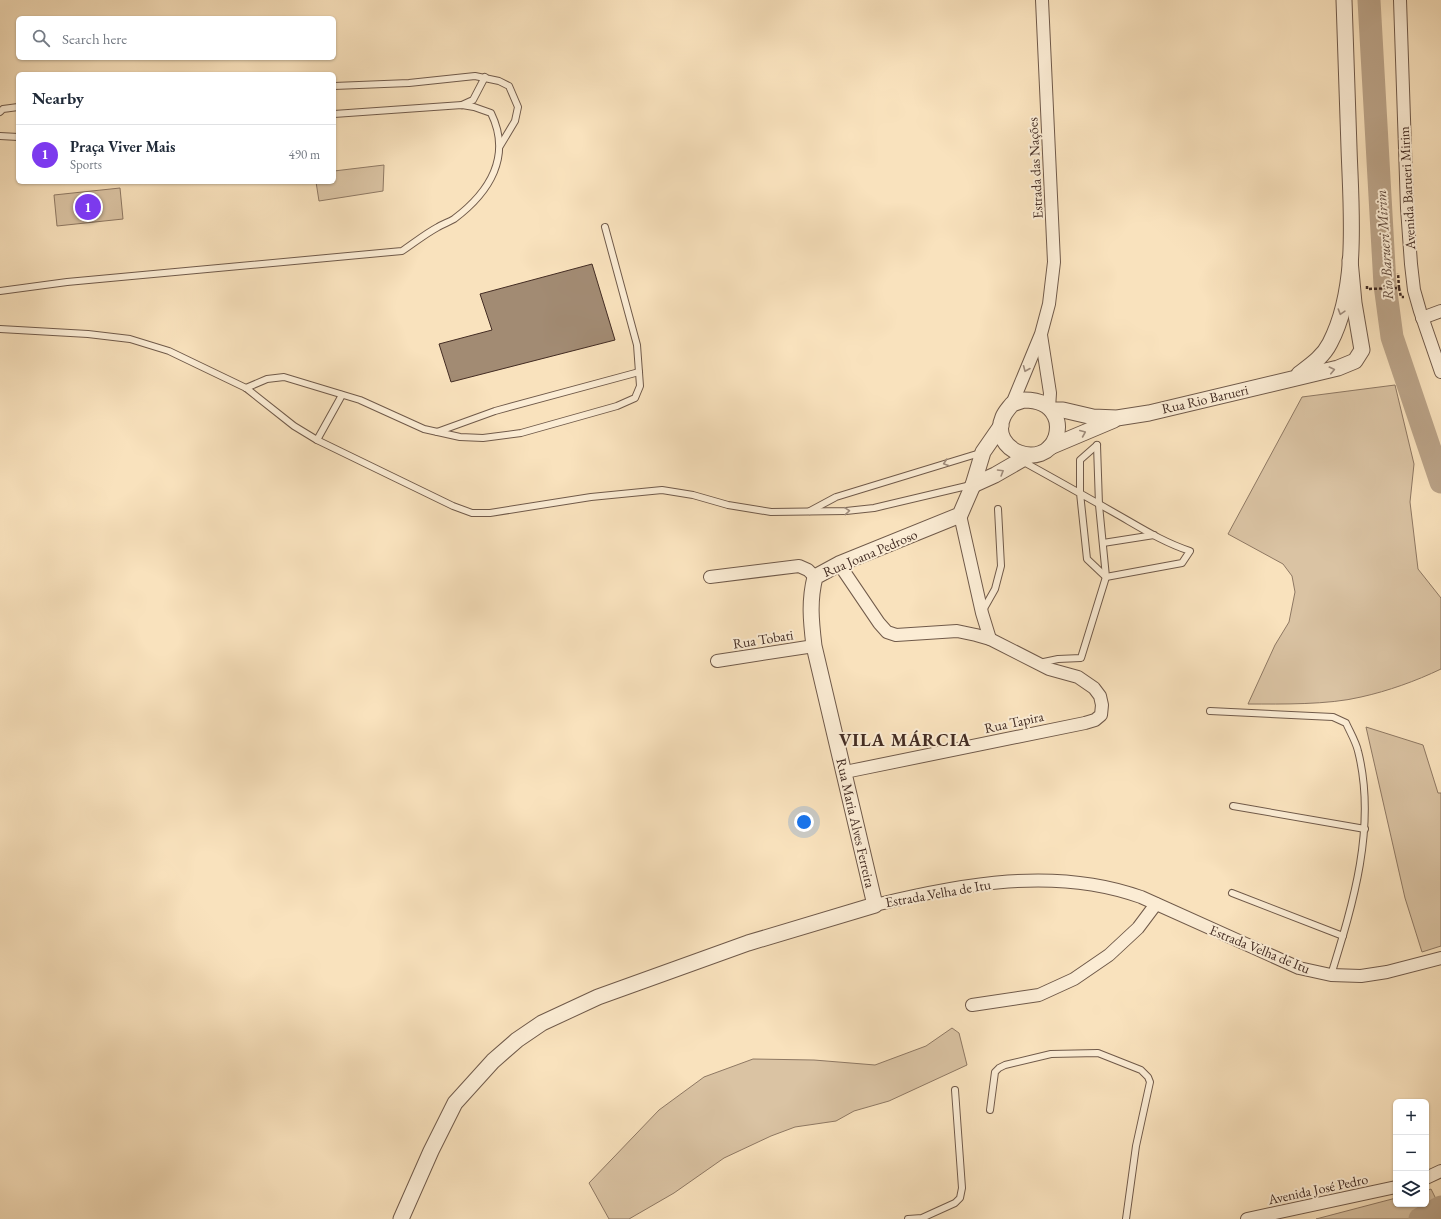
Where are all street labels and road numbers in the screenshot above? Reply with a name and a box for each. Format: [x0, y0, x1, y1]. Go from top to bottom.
street label: Estrada das Nações [1023, 116, 1047, 219]
street label: Avenida Barueri Mirim [1395, 126, 1419, 251]
street label: Rua Rio Barueri [1160, 380, 1251, 418]
street label: Rua Joana Pedroso [820, 525, 920, 581]
street label: Rua Tobati [731, 625, 795, 653]
street label: Rua Tapira [983, 707, 1046, 737]
street label: Rua Maria Alves Ferreira [832, 756, 880, 890]
street label: Estrada Velha de Itu [884, 875, 993, 911]
street label: Estrada Velha de Itu [1207, 921, 1313, 978]
street label: Avenida José Pedro [1265, 1170, 1370, 1209]

